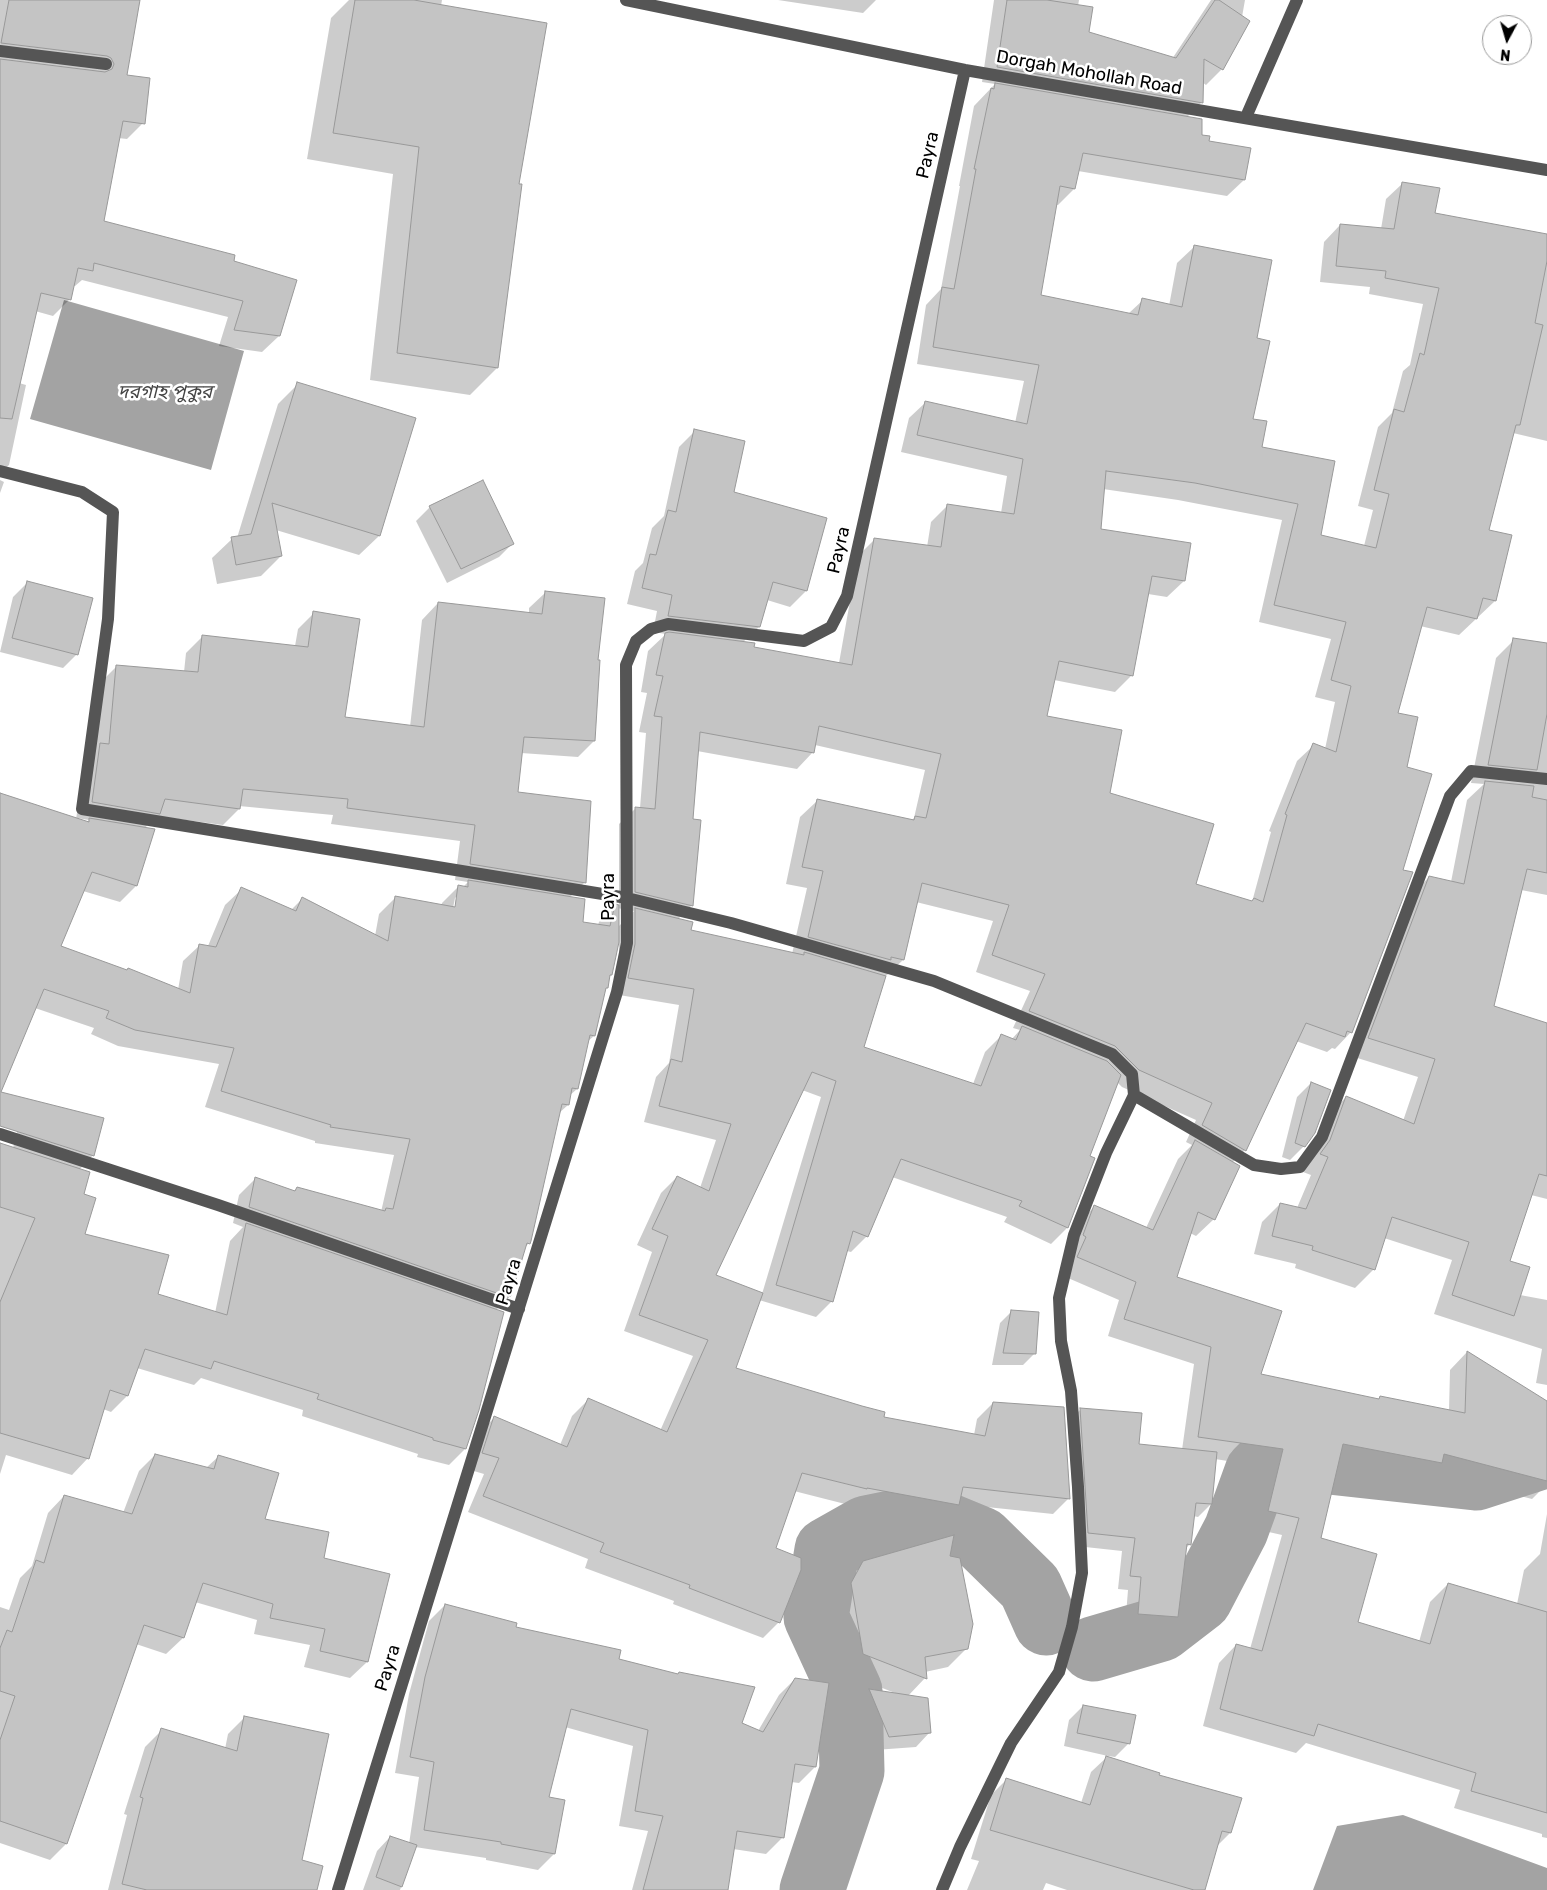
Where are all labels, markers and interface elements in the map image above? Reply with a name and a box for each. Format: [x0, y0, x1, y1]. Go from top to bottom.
north arrow [1482, 15, 1532, 65]
text: N [1500, 45, 1511, 63]
street label: Dorgah Mohollah Road [995, 46, 1183, 100]
street label: Payra [912, 129, 944, 181]
water label: দরগাহ পুকুর [118, 382, 212, 404]
street label: Payra [823, 524, 855, 576]
street label: Payra [598, 873, 620, 921]
street label: Payra [492, 1256, 526, 1308]
street label: Payra [371, 1642, 405, 1694]

